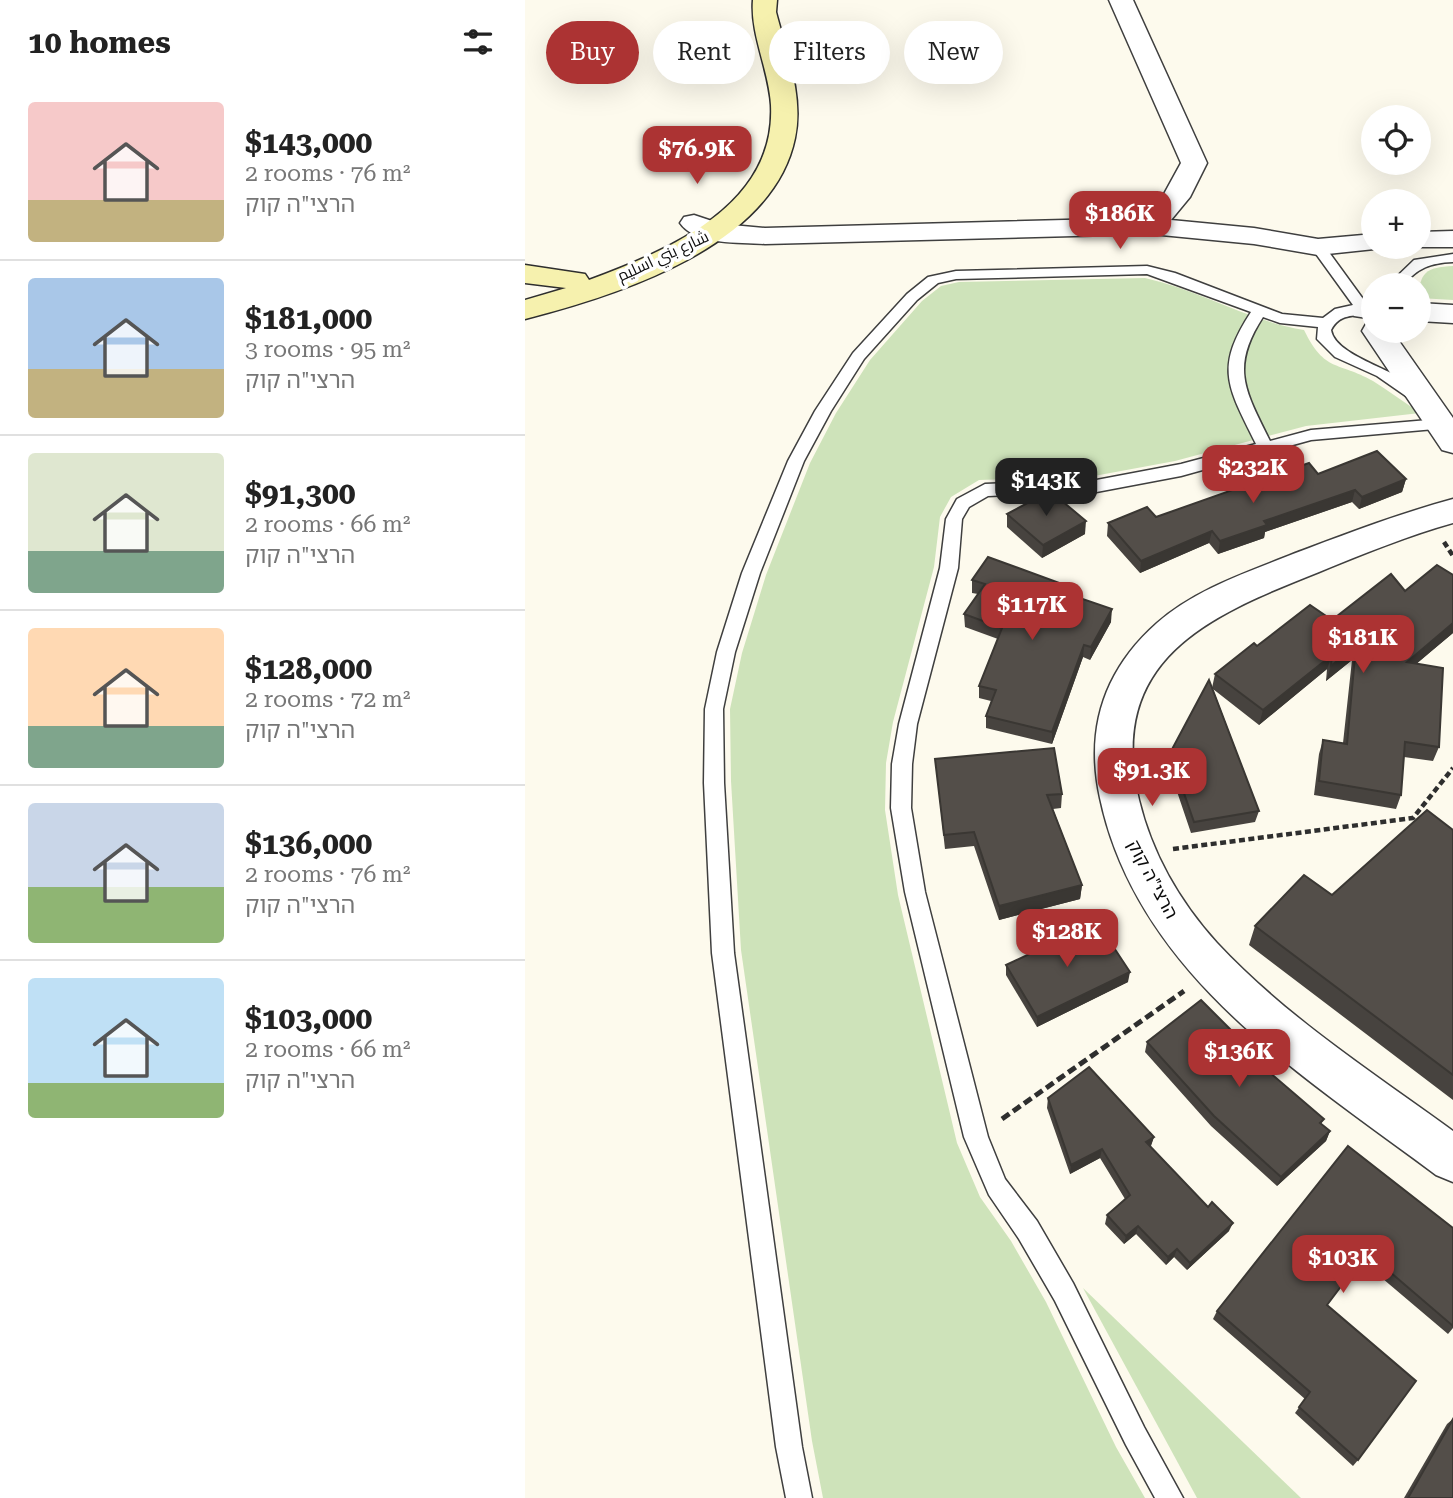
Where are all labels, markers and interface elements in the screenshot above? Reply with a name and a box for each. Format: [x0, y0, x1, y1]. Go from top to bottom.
chip: Buy [546, 21, 639, 84]
chip: Rent [653, 21, 755, 84]
chip: Filters [769, 21, 890, 84]
chip: New [904, 21, 1003, 84]
icon: filters [459, 23, 497, 61]
text: 10 homes [28, 25, 171, 60]
map controls [1361, 105, 1431, 343]
button: locate [1361, 105, 1431, 175]
text: $143,000 [245, 125, 372, 160]
pin: $76.9K [640, 127, 754, 186]
icon: home [84, 130, 168, 214]
text: $76.9K [659, 135, 735, 162]
text: 2 rooms · 76 m² [245, 160, 411, 187]
button: + [1361, 189, 1431, 259]
text: הרצי"ה קוק [245, 191, 355, 218]
pin: $186K [1071, 191, 1169, 251]
text: $186K [1085, 200, 1155, 227]
street label: شارع بني اسليم [614, 227, 713, 289]
button: − [1361, 273, 1431, 343]
text: $181,000 [245, 301, 372, 336]
icon: home [84, 306, 168, 390]
text: 3 rooms · 95 m² [245, 336, 411, 363]
text: הרצי"ה קוק [245, 367, 355, 394]
pin: $232K [1204, 446, 1302, 505]
text: $232K [1218, 454, 1288, 481]
pin: $143K [997, 458, 1095, 518]
text: $143K [1011, 467, 1081, 494]
text: $91,300 [245, 476, 356, 511]
icon: home [84, 481, 168, 565]
text: 2 rooms · 66 m² [245, 511, 411, 538]
text: הרצי"ה קוק [245, 542, 355, 569]
pin: $117K [983, 582, 1081, 642]
text: $117K [997, 591, 1067, 618]
pin: $181K [1314, 616, 1412, 675]
text: $181K [1328, 624, 1398, 651]
text: $128,000 [245, 651, 372, 686]
icon: home [84, 656, 168, 740]
text: 2 rooms · 72 m² [245, 686, 411, 713]
text: הרצי"ה קוק [245, 717, 355, 744]
pin: $91.3K [1095, 748, 1209, 808]
text: $91.3K [1114, 757, 1190, 784]
text: $136,000 [245, 826, 372, 861]
icon: home [84, 831, 168, 915]
street label: הרצי"ה קוק [1123, 836, 1183, 922]
text: 2 rooms · 76 m² [245, 861, 411, 888]
text: הרצי"ה קוק [245, 892, 355, 919]
pin: $128K [1018, 909, 1116, 969]
text: $128K [1032, 918, 1102, 945]
text: $103,000 [245, 1001, 372, 1036]
icon: home [84, 1006, 168, 1090]
pin: $136K [1190, 1030, 1288, 1089]
text: 2 rooms · 66 m² [245, 1036, 411, 1063]
text: $136K [1204, 1038, 1274, 1065]
text: הרצי"ה קוק [245, 1067, 355, 1094]
pin: $103K [1294, 1236, 1392, 1295]
text: $103K [1308, 1244, 1378, 1271]

